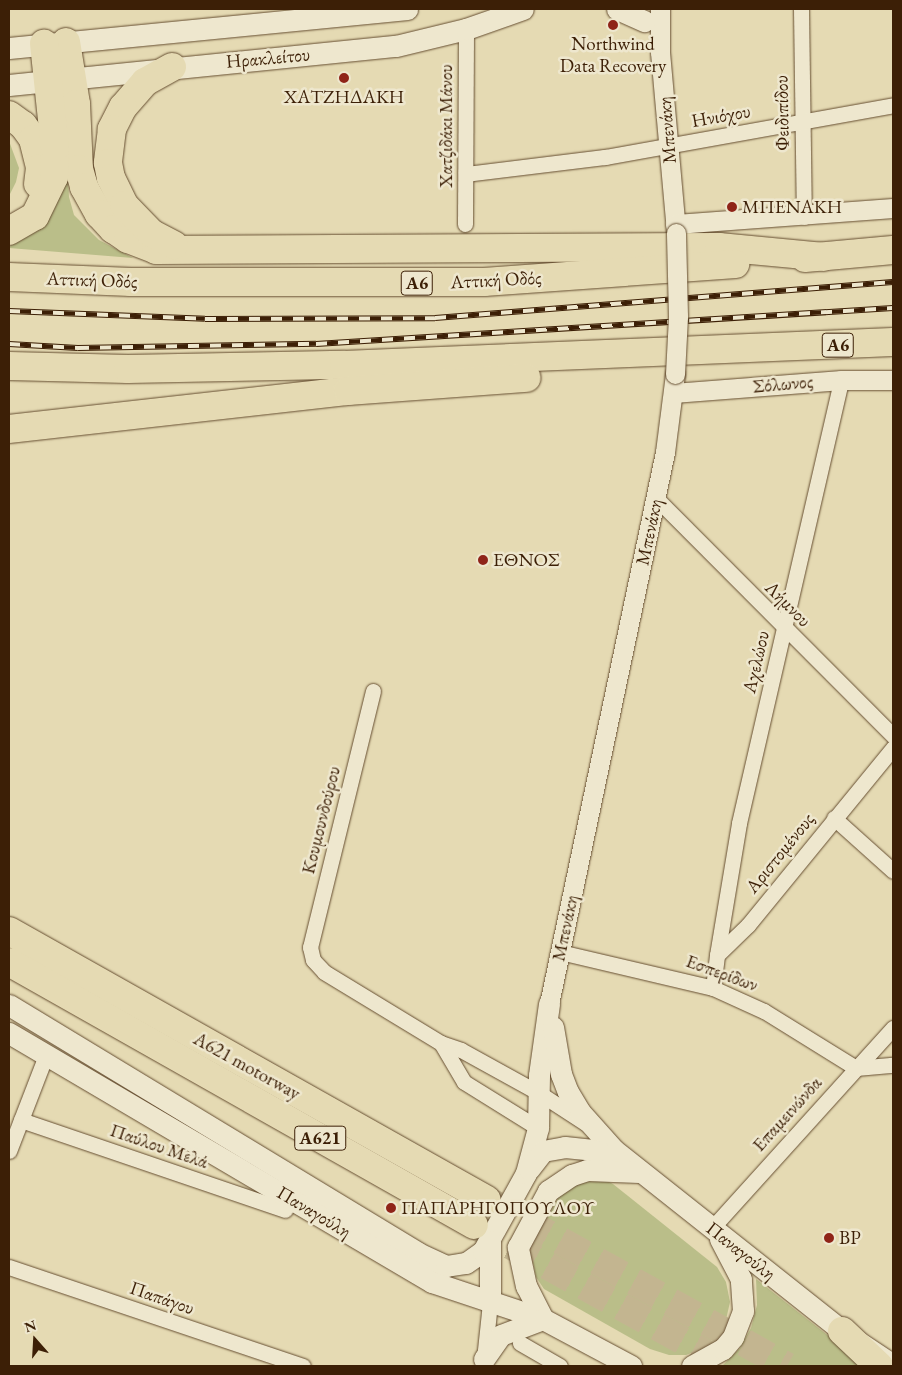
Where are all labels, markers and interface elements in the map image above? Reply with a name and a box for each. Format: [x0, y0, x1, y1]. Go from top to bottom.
marker: Northwind Data Recovery [607, 19, 619, 31]
place label: Northwind Data Recovery [560, 33, 666, 77]
street label: Ηρακλείτου [225, 43, 311, 73]
street label: Χατζιδάκι Μάνου [435, 64, 457, 188]
marker: ΧΑΤΖΗΔΑΚΗ [338, 72, 350, 84]
street label: Φειδιπίδου [770, 75, 794, 151]
place label: ΧΑΤΖΗΔΑΚΗ [284, 86, 404, 108]
street label: Μπενάκη [653, 95, 681, 165]
street label: Ηνιόχου [690, 100, 752, 132]
place label: ΜΠΕΝΑΚΗ [742, 196, 842, 218]
marker: ΜΠΕΝΑΚΗ [726, 201, 738, 213]
street label: Αττική Οδός [450, 266, 542, 294]
street label: Αττική Οδός [46, 267, 138, 293]
road number: Α6 [401, 268, 433, 298]
road number: Α6 [822, 330, 854, 360]
street label: Σόλωνος [752, 370, 814, 398]
street label: Μπενάκη [631, 497, 667, 567]
place label: ΕΘΝΟΣ [493, 549, 559, 571]
marker: ΕΘΝΟΣ [477, 554, 489, 566]
street label: Λήμνου [760, 576, 816, 632]
street label: Αχελώου [738, 629, 774, 695]
street label: Κουμουνδούρου [297, 764, 345, 876]
street label: Αριστομένους [741, 808, 819, 898]
street label: Μπενάκη [547, 893, 583, 963]
street label: Εσπερίδων [683, 949, 761, 997]
street label: A621 motorway [190, 1027, 304, 1105]
street label: Επαμεινώνδα [747, 1072, 827, 1156]
street label: Παύλου Μελά [107, 1119, 211, 1173]
road number: Α621 [294, 1122, 346, 1154]
street label: Παναγούλη [273, 1181, 355, 1243]
place label: ΠΑΠΑΡΗΓΟΠΟΥΛΟΥ [401, 1197, 595, 1219]
marker: ΠΑΠΑΡΗΓΟΠΟΥΛΟΥ [385, 1202, 397, 1214]
street label: Παναγούλη [702, 1217, 780, 1285]
place label: BP [839, 1227, 861, 1249]
marker: BP [823, 1232, 835, 1244]
street label: Παπάγου [127, 1276, 197, 1320]
north arrow [10, 1315, 60, 1365]
text: N [22, 1315, 38, 1336]

